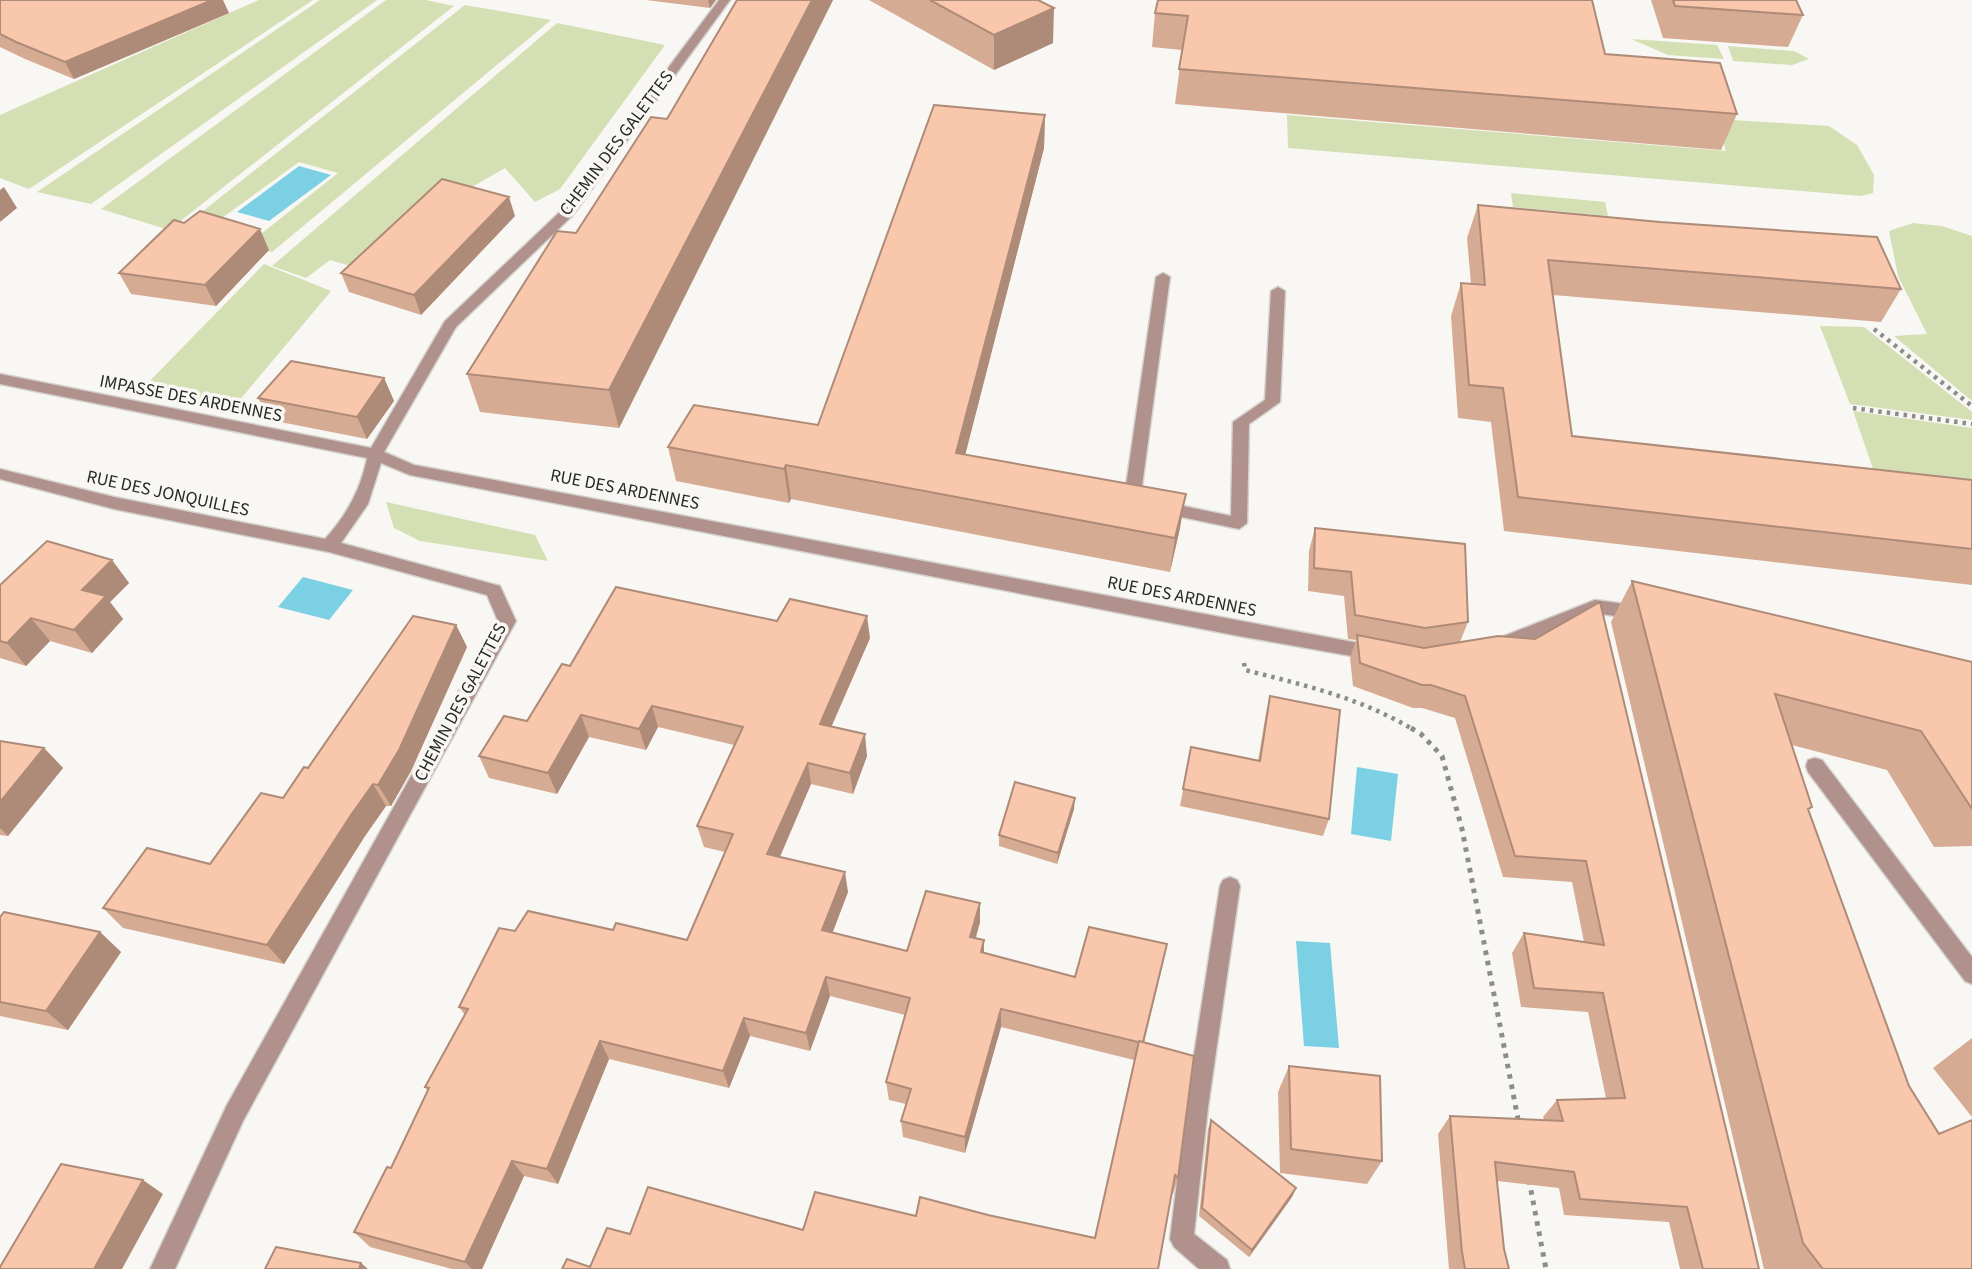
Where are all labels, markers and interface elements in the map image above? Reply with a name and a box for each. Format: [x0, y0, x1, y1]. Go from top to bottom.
street label: CHEMIN DES GALETTES [554, 66, 679, 221]
street label: IMPASSE DES ARDENNES [97, 368, 284, 428]
street label: RUE DES ARDENNES [548, 463, 702, 516]
street label: RUE DES JONQUILLES [84, 464, 252, 523]
street label: RUE DES ARDENNES [1105, 570, 1259, 623]
street label: CHEMIN DES GALETTES [408, 619, 513, 786]

